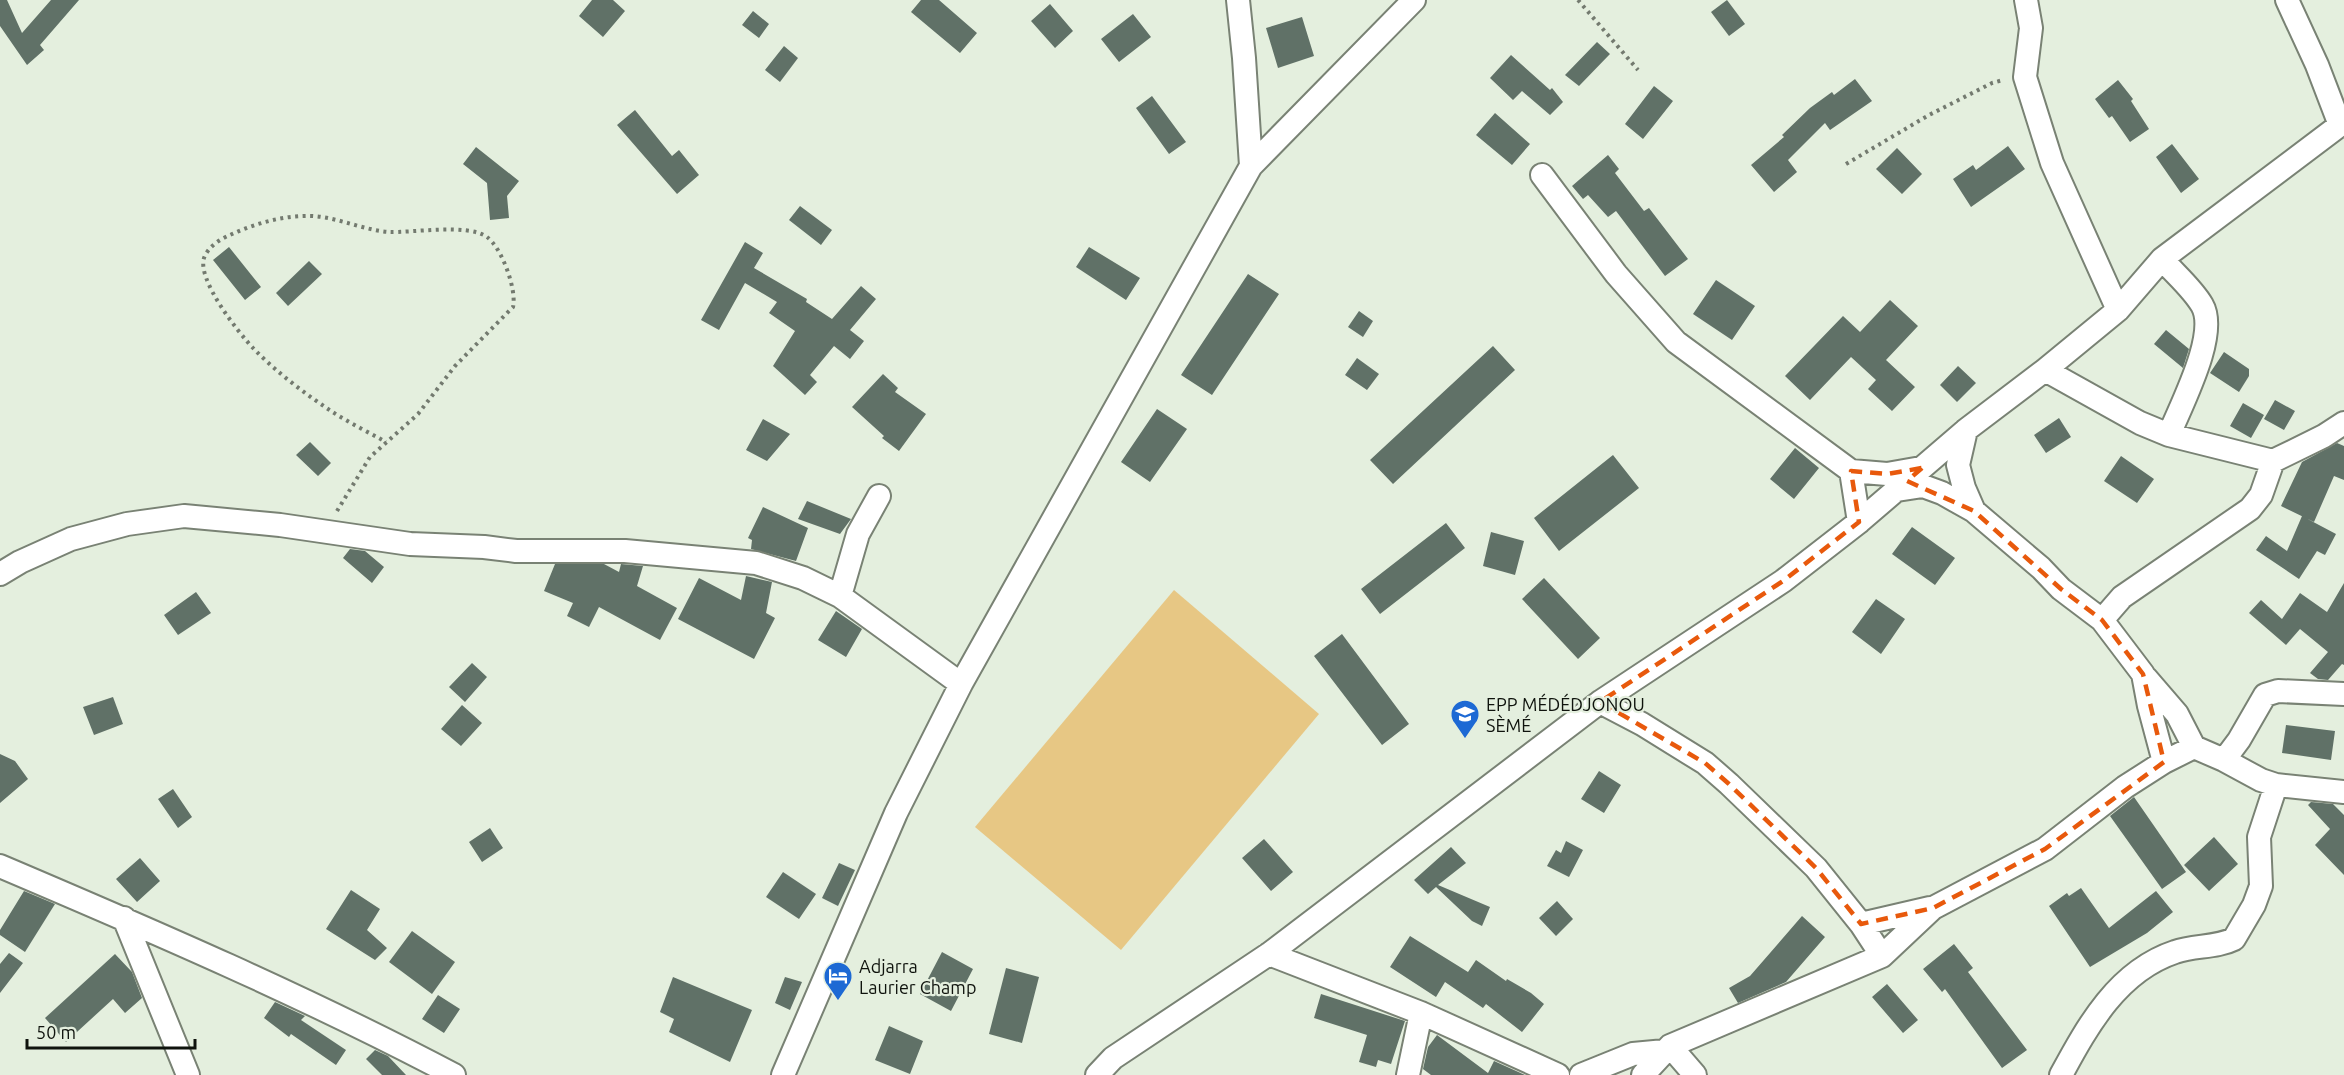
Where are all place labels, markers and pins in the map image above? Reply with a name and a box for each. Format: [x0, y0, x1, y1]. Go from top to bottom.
place label: EPP MÉDÉDJONOU SÈMÉ [1486, 693, 1645, 735]
school or university icon: EPP MÉDÉDJONOU SÈMÉ [1449, 698, 1481, 740]
place label: Adjarra Laurier Champ [859, 956, 976, 997]
hotel icon: Adjarra Laurier Champ [822, 960, 854, 1002]

